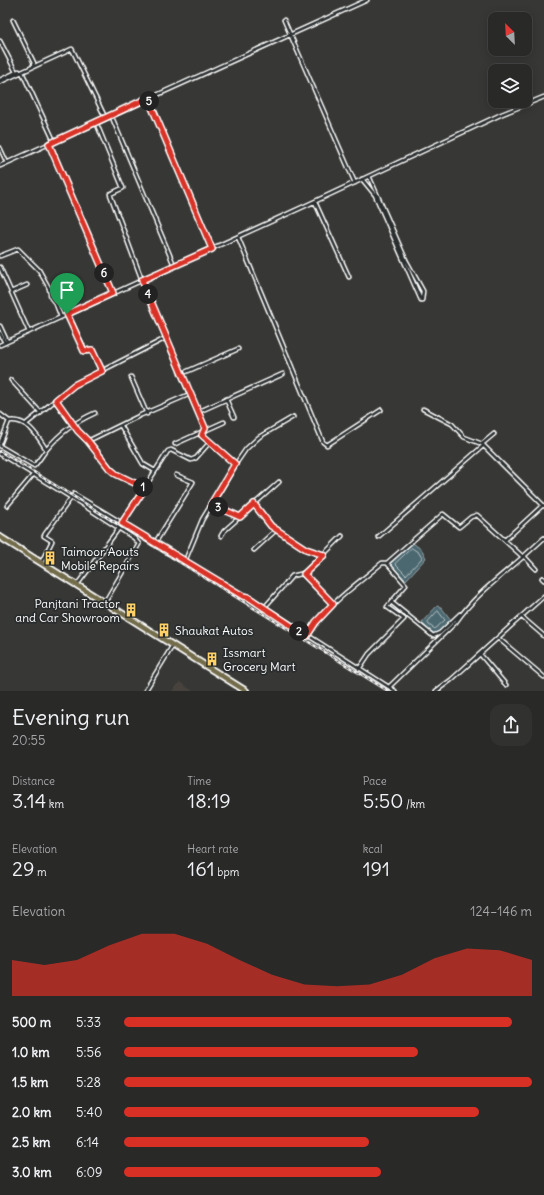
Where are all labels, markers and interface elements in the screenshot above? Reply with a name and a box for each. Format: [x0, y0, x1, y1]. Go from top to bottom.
north arrow [488, 12, 532, 56]
map controls [488, 12, 532, 108]
button: layers [488, 64, 532, 108]
pin: 5 [139, 91, 159, 111]
text: 5 [146, 94, 152, 108]
pin: 6 [94, 263, 114, 283]
text: 6 [101, 266, 107, 280]
pin [50, 273, 84, 314]
icon: arrive [56, 279, 78, 301]
pin: 4 [138, 284, 158, 304]
text: 4 [145, 287, 151, 301]
pin: 1 [133, 477, 153, 497]
text: 1 [141, 480, 145, 494]
pin: 3 [208, 497, 228, 517]
text: 3 [215, 500, 221, 514]
place label: Taimoor Aouts Mobile Repairs [61, 544, 139, 573]
building icon: Taimoor Aouts Mobile Repairs [42, 550, 58, 566]
place label: Panjtani Tractor and Car Showroom [15, 596, 120, 625]
building icon: Panjtani Tractor and Car Showroom [123, 602, 139, 618]
pin: 2 [289, 621, 309, 641]
building icon: Shaukat Autos [156, 622, 172, 638]
place label: Shaukat Autos [175, 623, 253, 638]
text: 2 [296, 624, 302, 638]
place label: Issmart Grocery Mart [223, 645, 296, 674]
building icon: Issmart Grocery Mart [204, 651, 220, 667]
text: Evening run [12, 703, 130, 731]
button: share [490, 704, 532, 746]
text: 20:55 [12, 732, 46, 749]
text: Distance [12, 774, 55, 788]
text: Time [187, 774, 211, 788]
text: Pace [363, 774, 387, 788]
text: 3.14 [12, 788, 46, 813]
text: 18:19 [187, 788, 231, 813]
text: 5:50 [363, 788, 403, 813]
text: km [46, 797, 64, 811]
text: /km [403, 797, 425, 811]
text: Elevation [12, 842, 57, 856]
text: Heart rate [187, 842, 238, 856]
text: kcal [363, 842, 382, 856]
text: 29 [12, 856, 34, 881]
text: 161 [187, 856, 215, 881]
text: 191 [363, 856, 390, 881]
text: m [34, 865, 47, 879]
text: bpm [215, 865, 239, 879]
text: Elevation [12, 903, 65, 920]
text: 124–146 m [470, 903, 532, 920]
text: 500 m [12, 1014, 51, 1031]
text: 5:33 [76, 1014, 101, 1031]
text: 1.0 km [12, 1044, 50, 1061]
text: 5:56 [76, 1044, 101, 1061]
text: 1.5 km [12, 1074, 48, 1091]
text: 5:28 [76, 1074, 101, 1091]
text: 2.0 km [12, 1104, 52, 1121]
text: 5:40 [76, 1104, 102, 1121]
text: 2.5 km [12, 1134, 50, 1151]
text: 6:14 [76, 1134, 99, 1151]
text: 3.0 km [12, 1164, 52, 1181]
text: 6:09 [76, 1164, 102, 1181]

